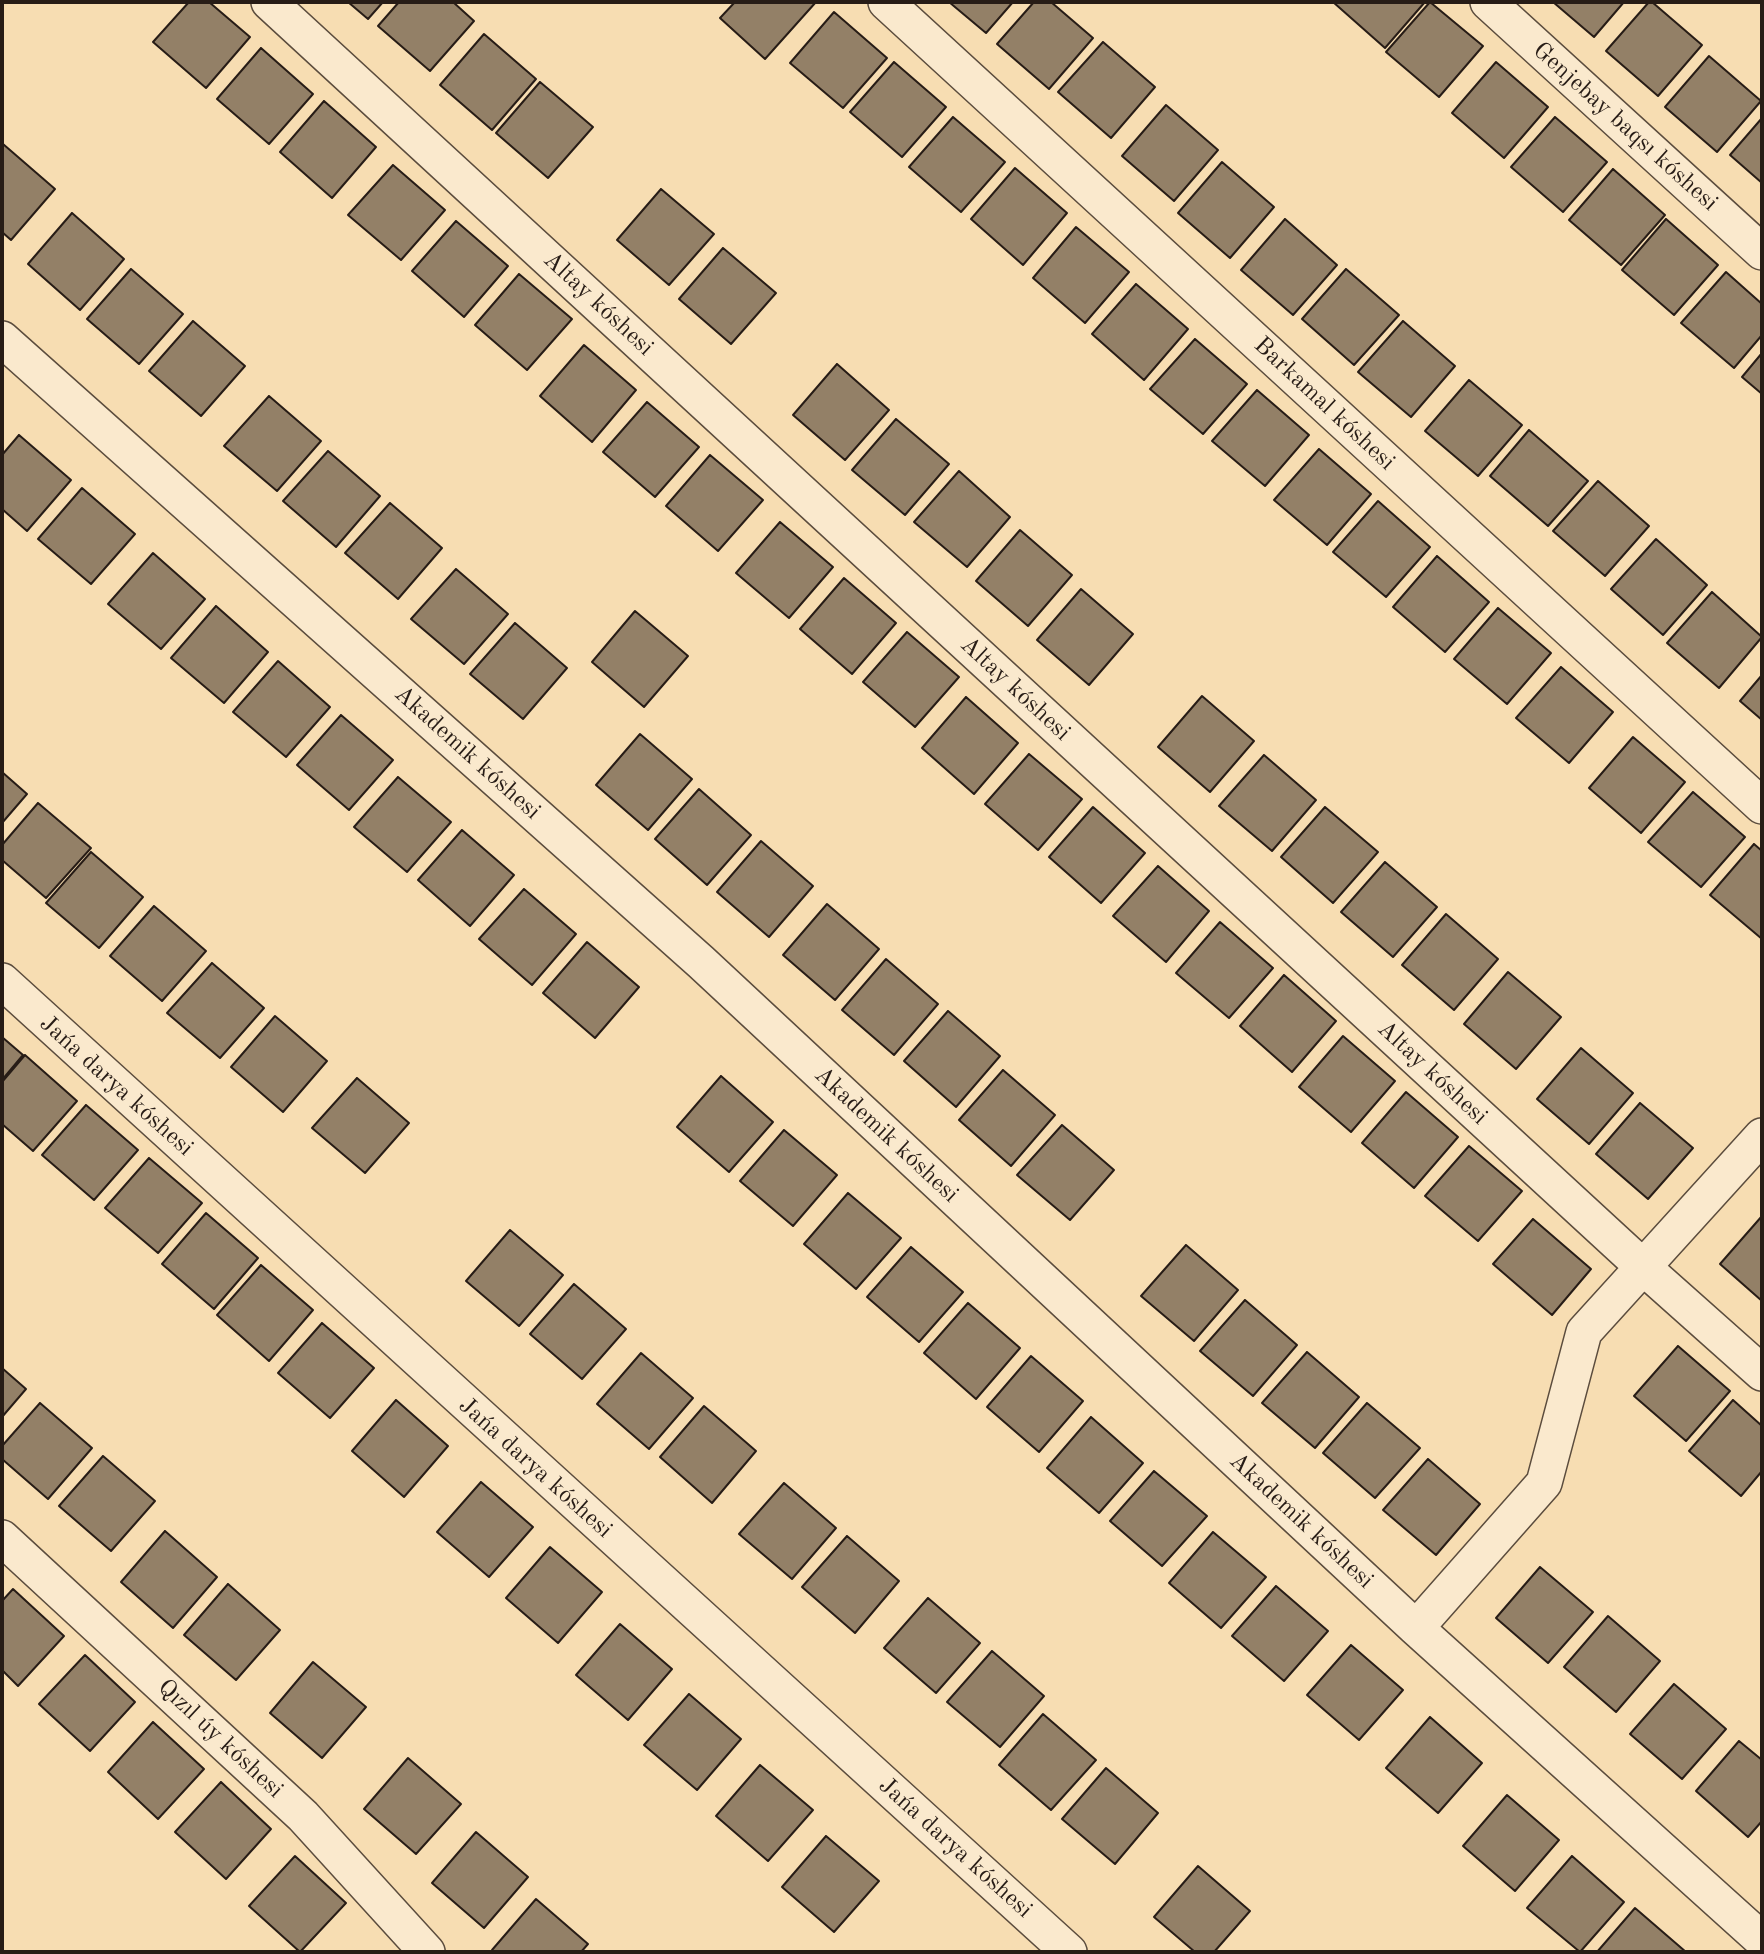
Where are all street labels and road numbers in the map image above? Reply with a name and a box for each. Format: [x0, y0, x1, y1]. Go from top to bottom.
street label: Genjebay baqsı kóshesi [1527, 36, 1723, 218]
street label: Altay kóshesi [537, 246, 659, 362]
street label: Barkamal kóshesi [1247, 331, 1401, 477]
street label: Altay kóshesi [954, 631, 1076, 747]
street label: Akademik kóshesi [388, 680, 546, 826]
street label: Jańa darya kóshesi [33, 1009, 199, 1163]
street label: Altay kóshesi [1371, 1015, 1493, 1131]
street label: Akademik kóshesi [808, 1061, 964, 1209]
street label: Jańa darya kóshesi [452, 1391, 618, 1545]
street label: Akademik kóshesi [1223, 1447, 1379, 1595]
street label: Qızıl úy kóshesi [151, 1673, 289, 1805]
street label: Jańa darya kóshesi [872, 1771, 1038, 1925]

